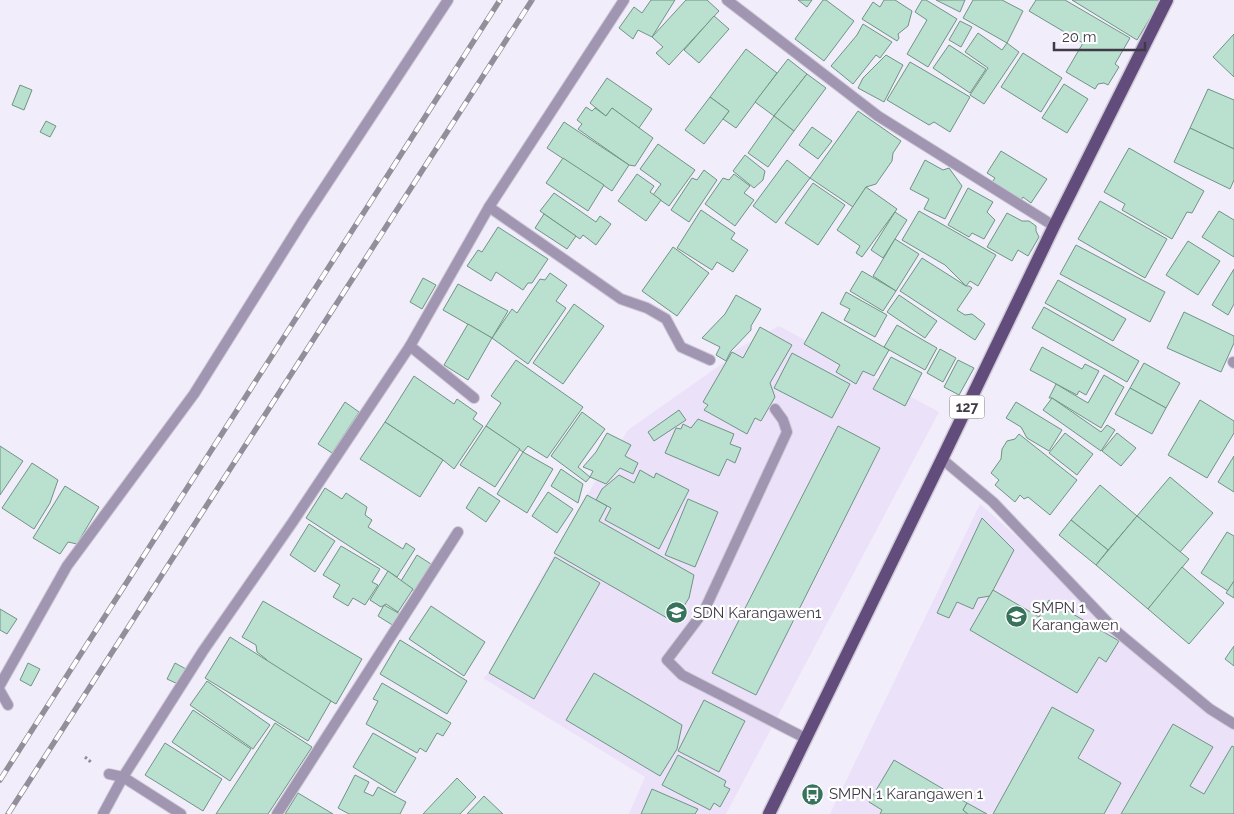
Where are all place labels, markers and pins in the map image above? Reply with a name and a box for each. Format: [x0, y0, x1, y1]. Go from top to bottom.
place label: SMPN 1 Karangawen [1032, 599, 1119, 634]
school or university icon: SDN Karangawen1 [665, 601, 689, 625]
place label: SDN Karangawen1 [693, 604, 822, 622]
school or university icon: SMPN 1 Karangawen [1004, 605, 1028, 629]
bus stop icon: SMPN 1 Karangawen 1 [801, 782, 825, 806]
place label: SMPN 1 Karangawen 1 [829, 785, 984, 803]

